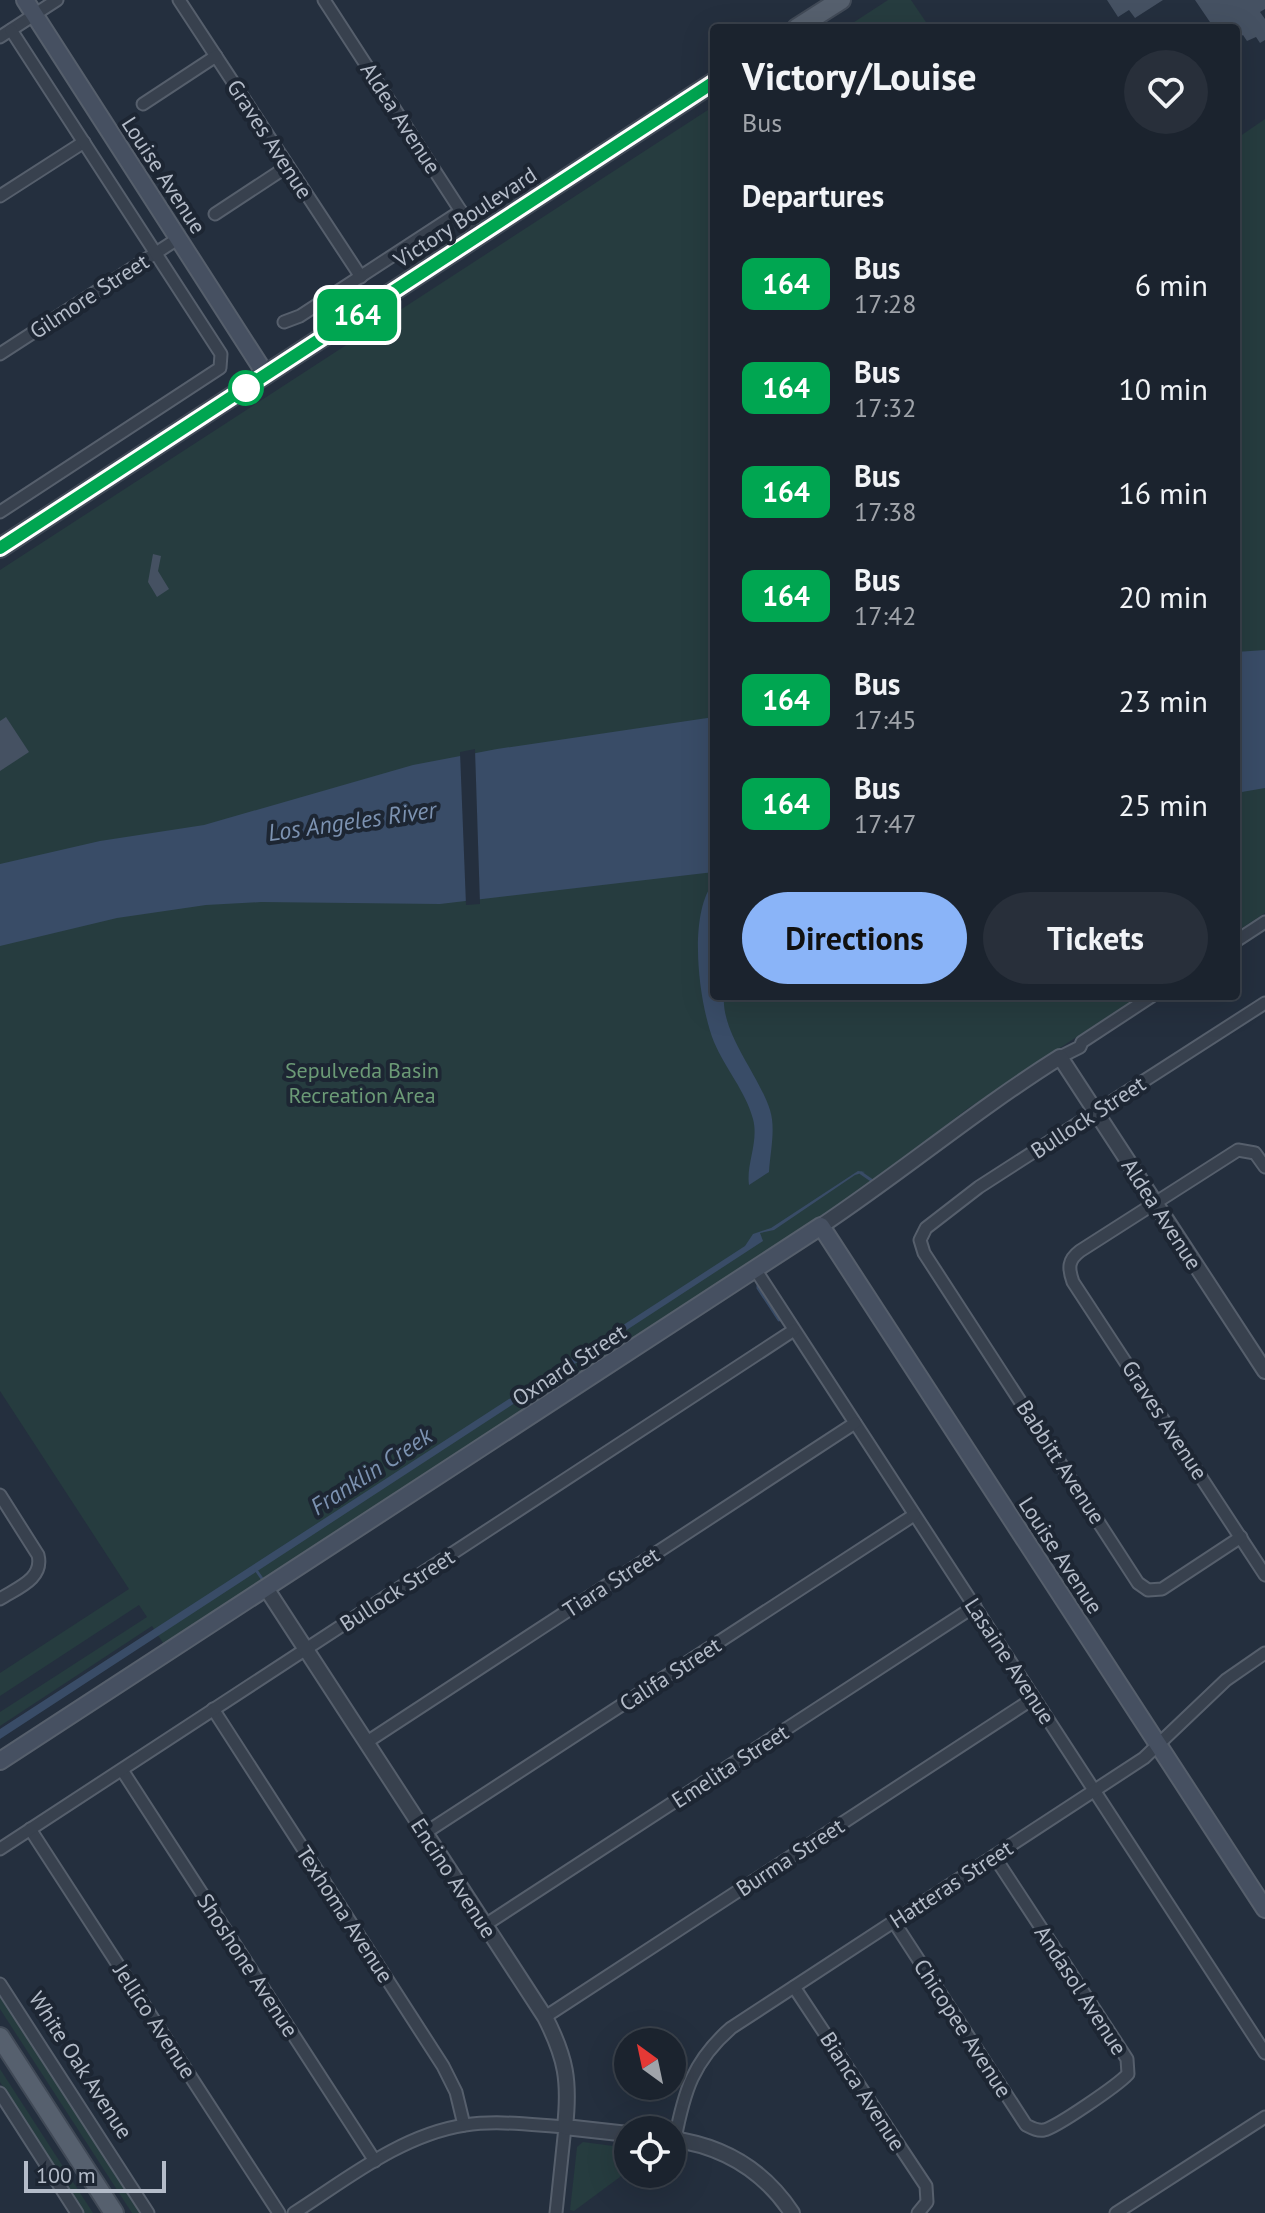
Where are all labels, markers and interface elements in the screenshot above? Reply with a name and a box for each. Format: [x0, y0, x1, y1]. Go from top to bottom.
button: heart [1124, 50, 1208, 134]
text: Victory/Louise [742, 51, 977, 100]
street label: Aldea Avenue [355, 57, 447, 179]
street label: Graves Avenue [221, 74, 319, 204]
text: Bus [742, 106, 782, 139]
street label: Louise Avenue [116, 111, 212, 239]
street label: Victory Boulevard [388, 160, 542, 274]
text: Departures [742, 176, 884, 215]
street label: Gilmore Street [24, 247, 154, 345]
text: Bus [854, 248, 901, 287]
text: 164 [762, 265, 810, 302]
text: 6 min [1135, 265, 1208, 304]
text: 17:28 [854, 287, 916, 320]
line badge: 164 [311, 289, 403, 341]
text: 164 [333, 296, 381, 333]
text: Bus [854, 352, 901, 391]
text: 164 [762, 369, 810, 406]
text: 10 min [1118, 369, 1208, 408]
unlabelled marker [229, 371, 263, 405]
text: 17:32 [854, 391, 916, 424]
text: Bus [854, 456, 901, 495]
text: 164 [762, 473, 810, 510]
text: 16 min [1118, 473, 1208, 512]
text: 17:38 [854, 495, 916, 528]
text: Bus [854, 560, 901, 599]
text: 164 [762, 577, 810, 614]
text: 20 min [1118, 577, 1208, 616]
text: 17:42 [854, 599, 916, 632]
text: Bus [854, 664, 901, 703]
text: 164 [762, 681, 810, 718]
text: 23 min [1118, 681, 1208, 720]
text: 17:45 [854, 703, 916, 736]
text: Bus [854, 768, 901, 807]
text: 164 [762, 785, 810, 822]
text: 25 min [1118, 785, 1208, 824]
water label: Los Angeles River [266, 794, 440, 848]
text: 17:47 [854, 807, 916, 840]
button: Directions [742, 892, 967, 984]
button: Tickets [983, 892, 1208, 984]
park label: Sepulveda Basin Recreation Area [285, 1056, 439, 1109]
street label: Bullock Street [1025, 1069, 1151, 1164]
street label: Aldea Avenue [1116, 1153, 1208, 1275]
street label: Oxnard Street [507, 1318, 632, 1412]
street label: Graves Avenue [1116, 1355, 1214, 1485]
street label: Babbitt Avenue [1011, 1395, 1111, 1529]
water label: Franklin Creek [304, 1419, 439, 1522]
street label: Louise Avenue [1013, 1491, 1109, 1619]
street label: Tiara Street [557, 1540, 665, 1624]
street label: Bullock Street [334, 1542, 460, 1637]
street label: Lasaine Avenue [959, 1593, 1061, 1729]
street label: Califa Street [614, 1631, 726, 1717]
street label: Emelita Street [666, 1718, 794, 1814]
street label: Burma Street [731, 1811, 850, 1902]
street label: Encino Avenue [405, 1813, 503, 1943]
street label: Hatteras Street [884, 1833, 1018, 1934]
street label: Texhoma Avenue [290, 1840, 400, 1988]
street label: Shoshone Avenue [191, 1888, 305, 2042]
street label: Andasol Avenue [1029, 1920, 1133, 2060]
street label: Chicopee Avenue [908, 1953, 1018, 2103]
street label: Jellico Avenue [107, 1957, 203, 2084]
street label: White Oak Avenue [23, 1986, 139, 2144]
street label: Bianca Avenue [814, 2026, 912, 2156]
north arrow [614, 2028, 686, 2100]
map controls [614, 2028, 686, 2188]
button: locate [614, 2116, 686, 2188]
scale bar [24, 2157, 166, 2193]
text: 100 m [36, 2161, 96, 2189]

